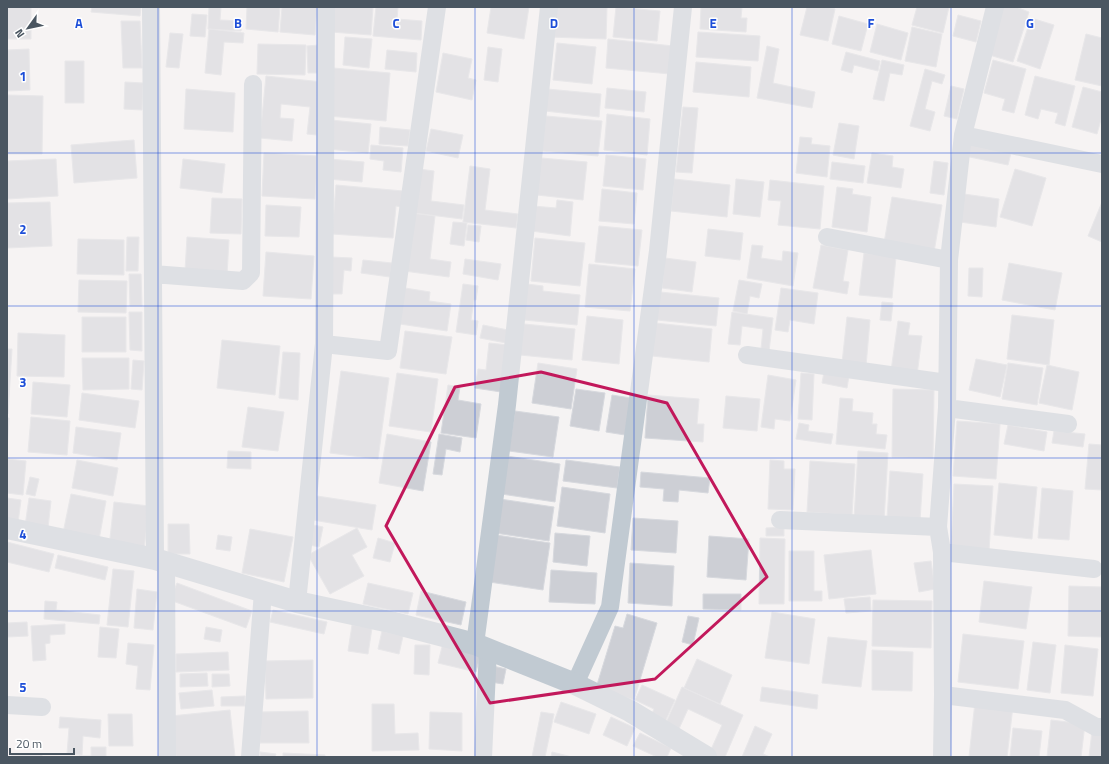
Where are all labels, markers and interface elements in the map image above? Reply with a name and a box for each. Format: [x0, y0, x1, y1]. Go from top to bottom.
north arrow [8, 8, 48, 48]
text: A [75, 13, 83, 33]
text: B [234, 13, 242, 33]
text: C [392, 13, 400, 33]
text: D [550, 13, 558, 33]
text: E [709, 13, 717, 33]
text: F [868, 13, 875, 33]
text: G [1026, 13, 1034, 33]
text: N [11, 26, 28, 41]
text: 1 [19, 66, 27, 86]
text: 2 [19, 219, 27, 239]
text: 3 [19, 372, 27, 392]
text: 4 [19, 524, 27, 544]
text: 5 [19, 677, 27, 697]
scale bar [10, 730, 74, 756]
text: 20 m [16, 734, 42, 753]

